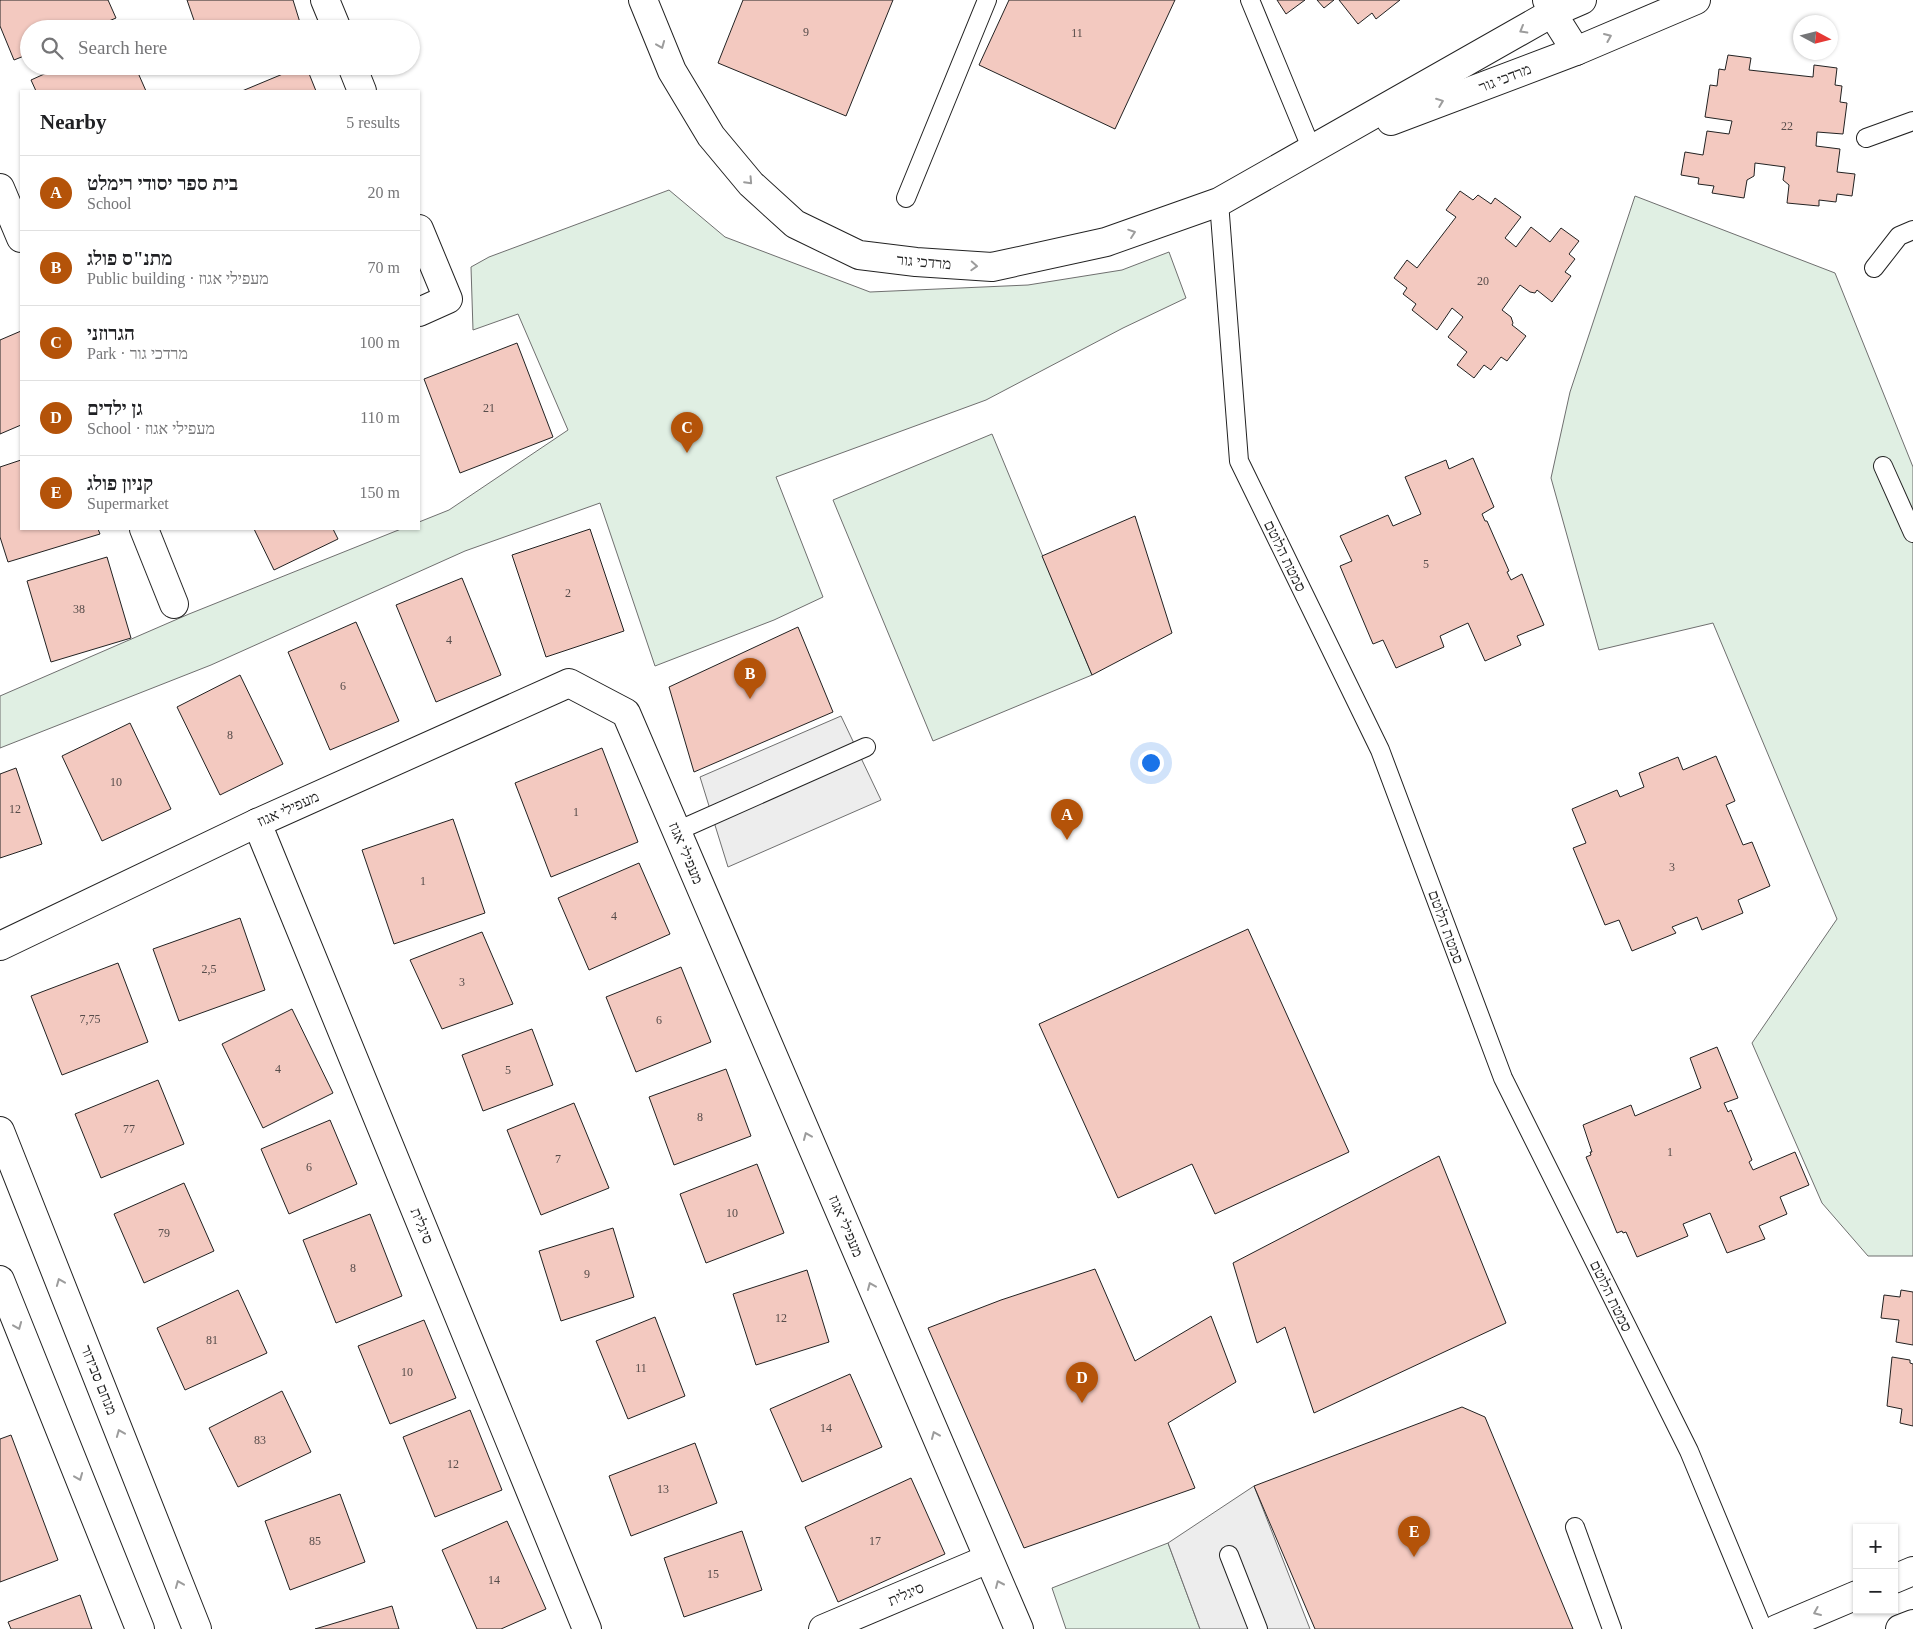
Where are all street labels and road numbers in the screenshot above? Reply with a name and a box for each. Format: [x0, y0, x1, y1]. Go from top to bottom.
street label: מרדכי גור [1477, 61, 1533, 95]
street label: מרדכי גור [896, 252, 952, 272]
street label: סמטת הלוטם [1261, 518, 1309, 594]
street label: מעפילי אגוז [255, 788, 321, 830]
street label: מעפילי אגוז [666, 820, 706, 887]
street label: סמטת הלוטם [1425, 888, 1467, 966]
street label: מעפילי אגוז [826, 1193, 866, 1260]
street label: סיגלית [408, 1206, 436, 1246]
street label: סמטת הלוטם [1587, 1258, 1635, 1334]
street label: מנחם סבידור [78, 1343, 120, 1417]
street label: סיגלית [886, 1579, 926, 1609]

